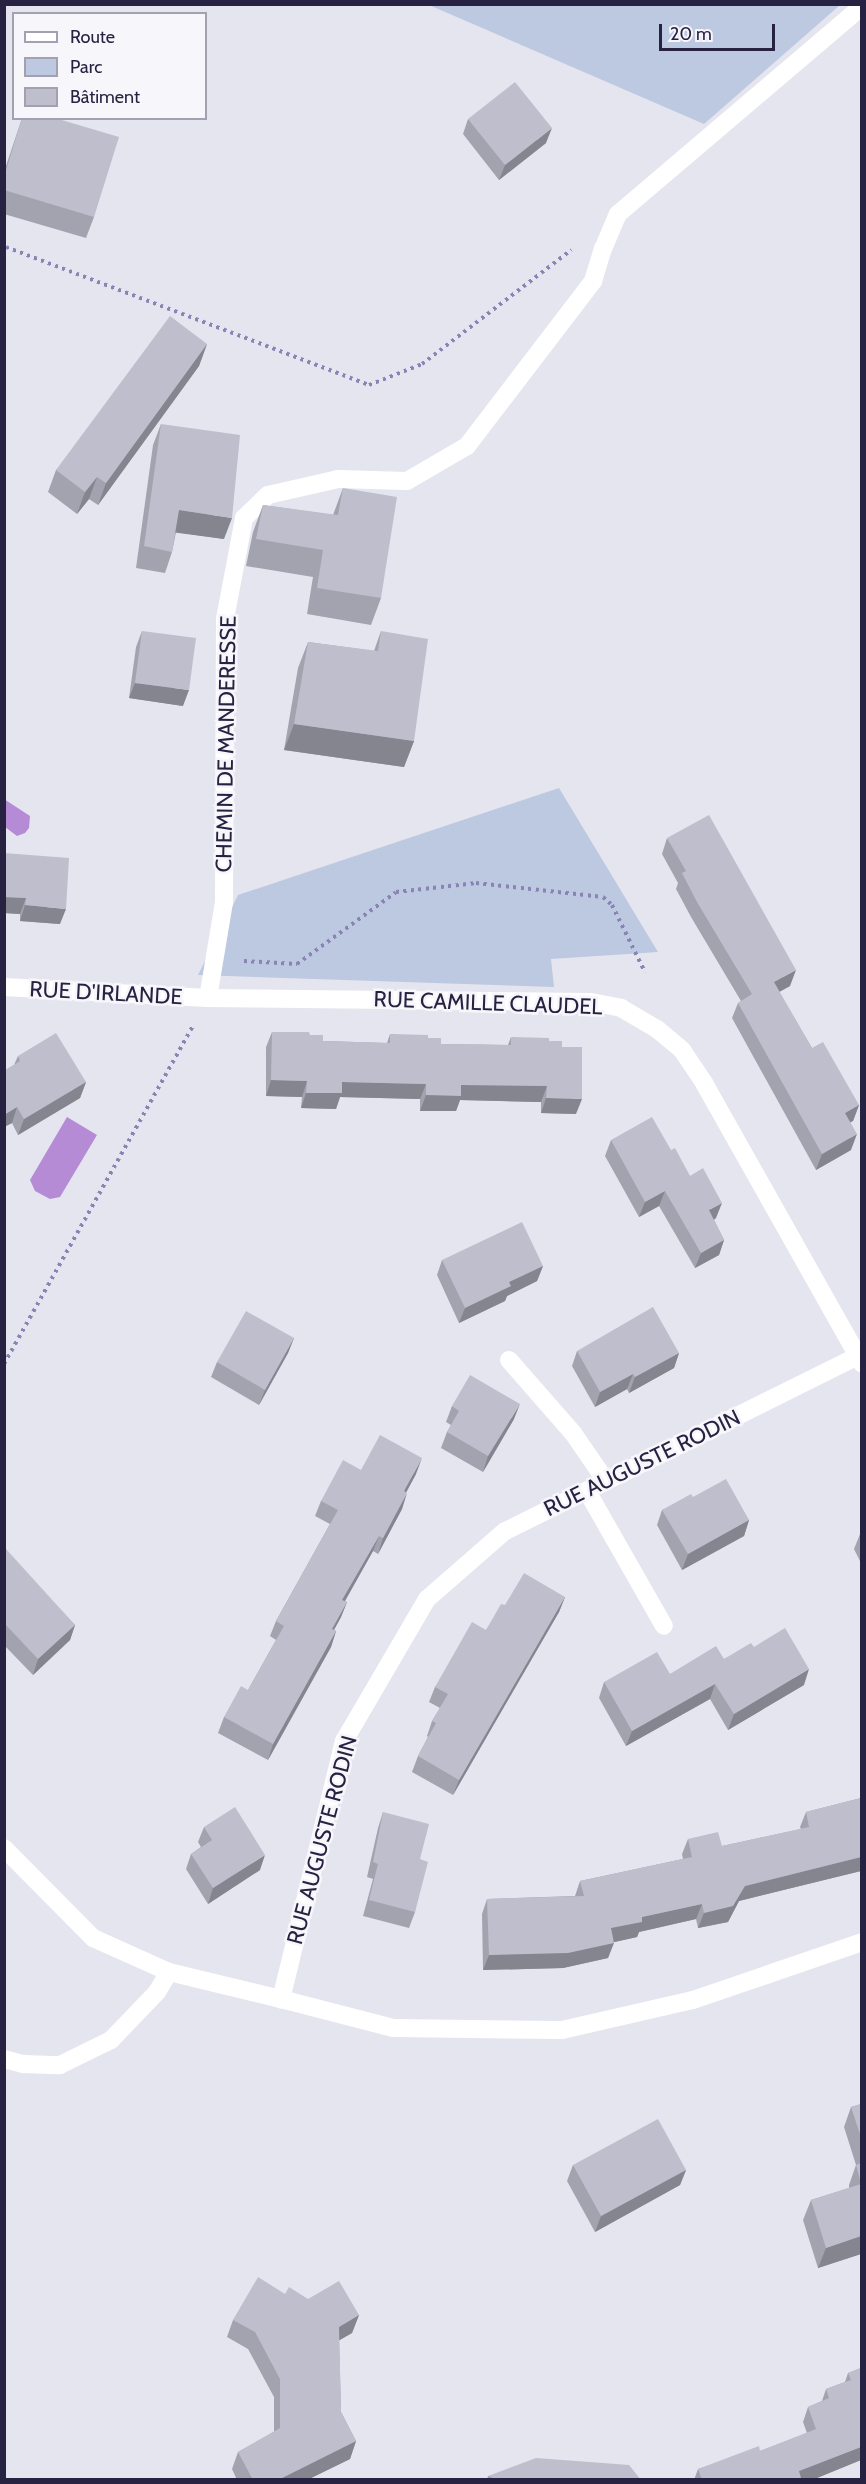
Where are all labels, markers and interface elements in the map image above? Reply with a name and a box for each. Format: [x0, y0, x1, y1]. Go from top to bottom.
legend [12, 12, 207, 120]
scale bar [662, 12, 778, 50]
text: 20 m [670, 23, 712, 45]
text: Route [70, 26, 115, 48]
text: Parc [70, 56, 102, 78]
text: Bâtiment [70, 86, 140, 108]
street label: CHEMIN DE MANDERESSE [211, 615, 241, 873]
street label: RUE D'IRLANDE [29, 976, 183, 1010]
street label: RUE CAMILLE CLAUDEL [373, 986, 603, 1020]
street label: RUE AUGUSTE RODIN [540, 1404, 744, 1522]
street label: RUE AUGUSTE RODIN [281, 1733, 363, 1947]

